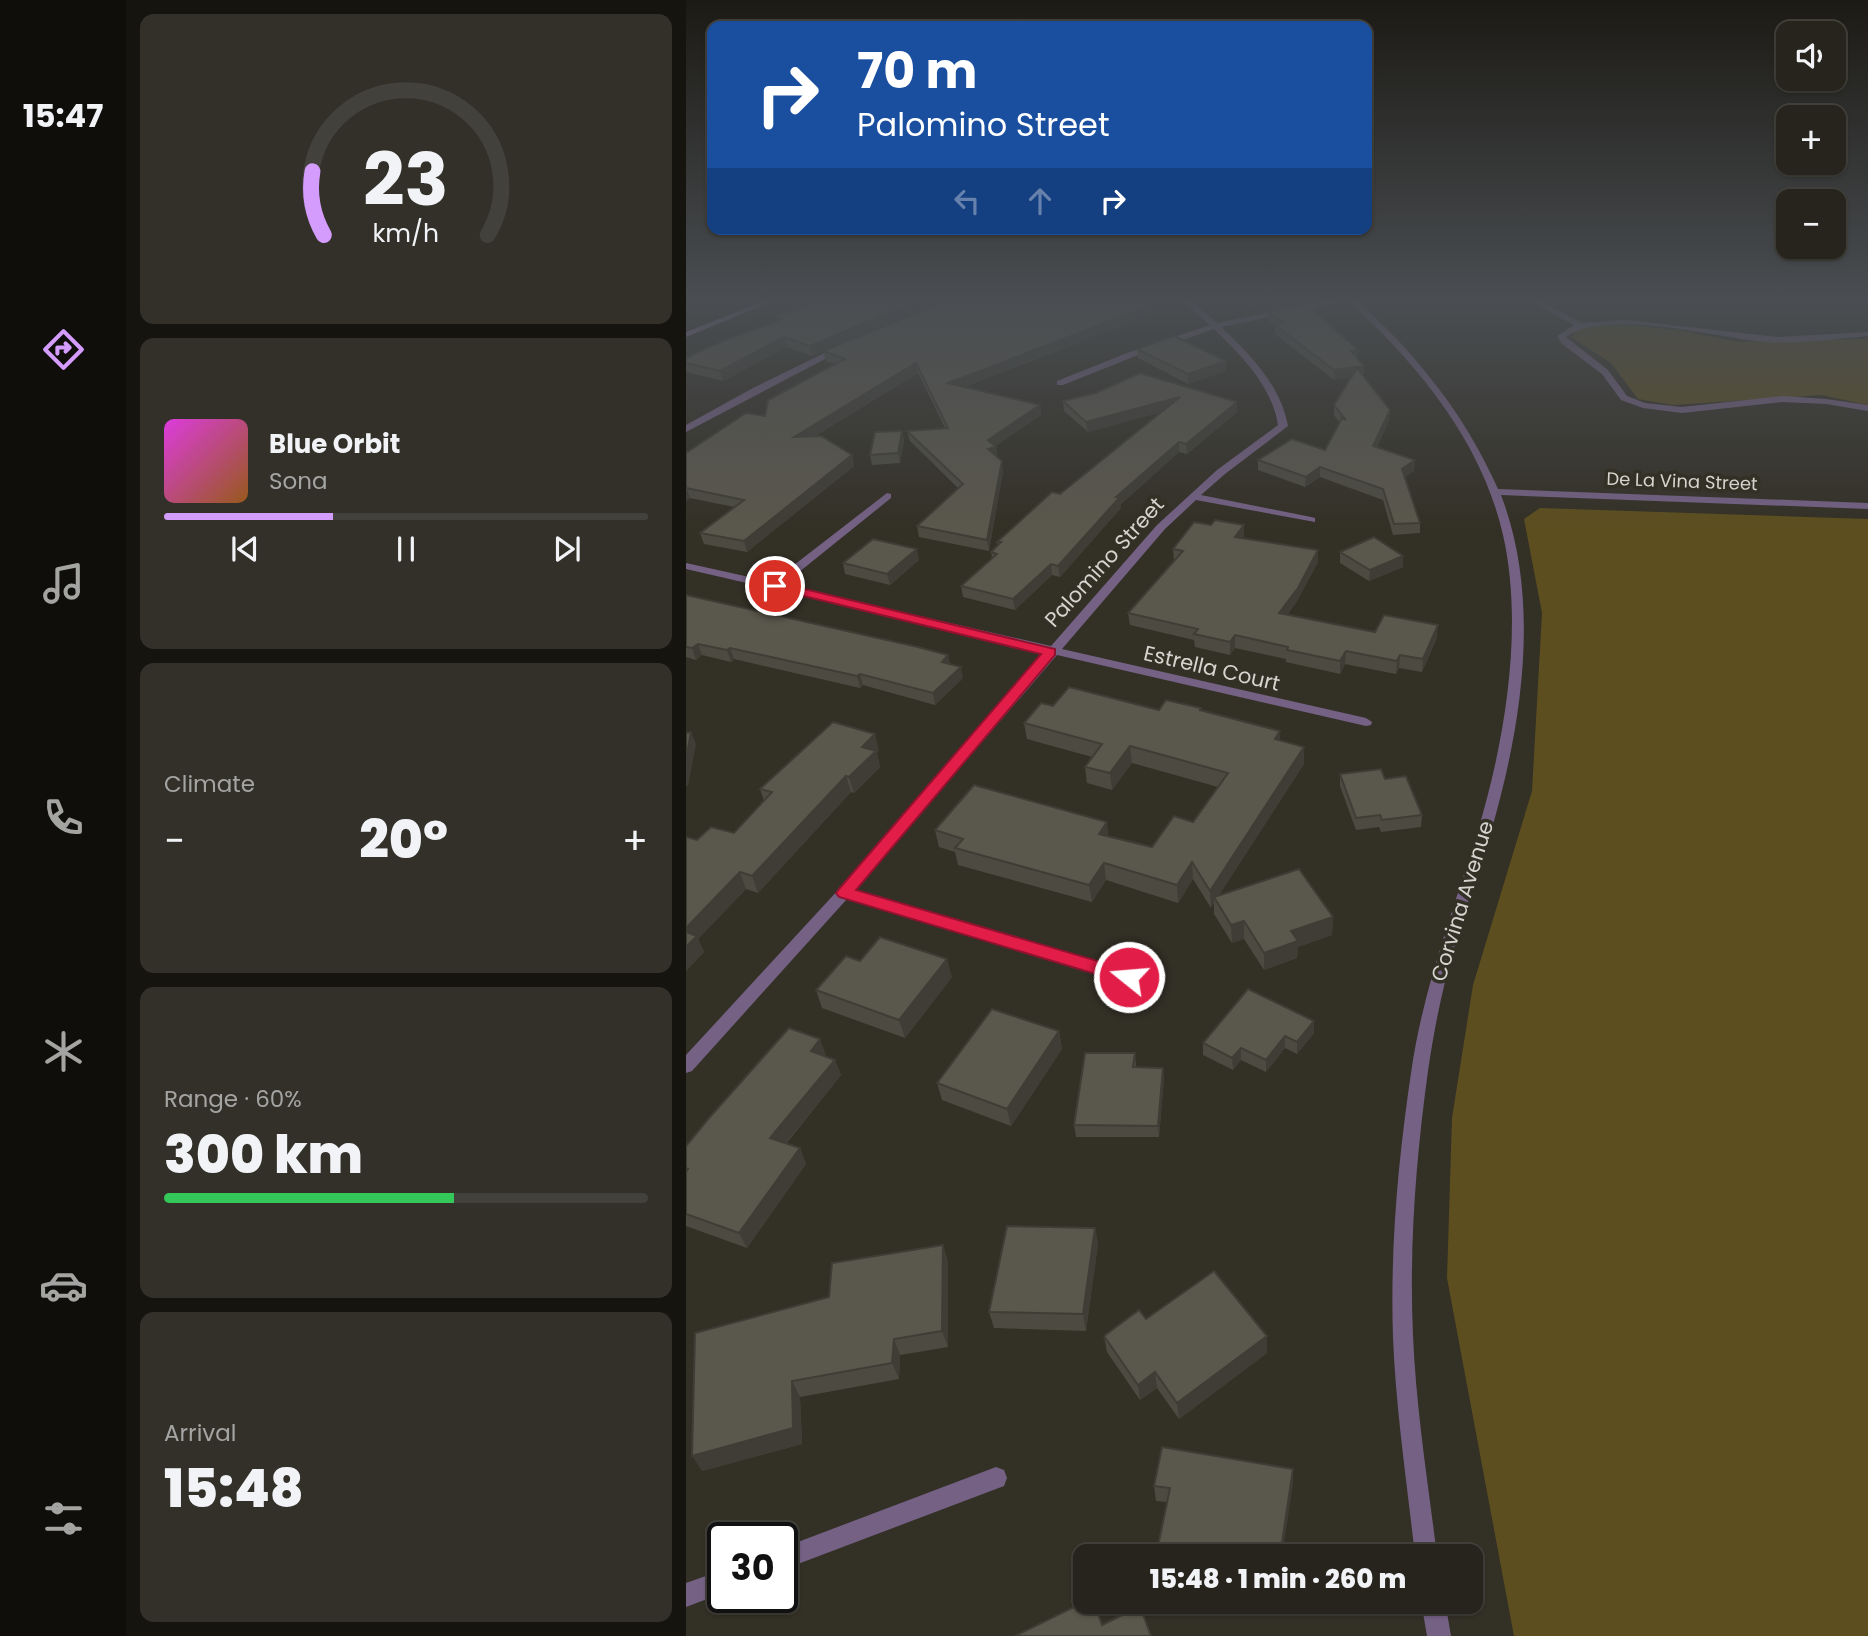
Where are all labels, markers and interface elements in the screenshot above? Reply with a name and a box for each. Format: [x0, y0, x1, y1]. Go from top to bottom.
map controls [1776, 21, 1846, 259]
button: sound [1776, 21, 1846, 91]
text: 70 m [857, 37, 977, 105]
icon: right [742, 49, 833, 140]
text: 15:47 [23, 93, 103, 138]
text: Palomino Street [857, 102, 1110, 147]
button: + [1776, 105, 1846, 175]
text: 23 [363, 130, 449, 231]
icon: left [948, 182, 986, 220]
icon: ahead [1021, 182, 1059, 220]
icon: right [1094, 182, 1132, 220]
button: − [1776, 189, 1846, 259]
text: km/h [373, 216, 439, 251]
icon: directions [39, 325, 88, 374]
text: Blue Orbit [269, 426, 400, 462]
text: Sona [269, 465, 328, 497]
street label: De La Vina Street [1606, 466, 1758, 496]
street label: Palomino Street [1038, 491, 1170, 633]
icon: previous [226, 530, 264, 568]
icon: pause [387, 530, 425, 568]
icon: next [548, 530, 586, 568]
pin [745, 556, 805, 616]
icon: music [39, 559, 88, 608]
icon: arrive [756, 567, 794, 605]
street label: Estrella Court [1141, 638, 1283, 698]
text: Climate [164, 768, 255, 800]
icon: phone [39, 793, 88, 842]
text: 20° [359, 803, 448, 876]
text: − [164, 814, 185, 867]
text: + [622, 814, 648, 867]
street label: Corvina Avenue [1424, 817, 1500, 985]
position arrow [1092, 940, 1166, 1014]
icon: climate [39, 1027, 88, 1076]
text: Range · 60% [164, 1083, 302, 1115]
text: 300 km [164, 1118, 363, 1191]
icon: car [39, 1261, 88, 1310]
text: Arrival [164, 1417, 236, 1449]
text: 15:48 [164, 1452, 304, 1525]
icon: filters [39, 1494, 88, 1543]
speed limit sign: 30 [707, 1522, 798, 1613]
text: 15:48 · 1 min · 260 m [1150, 1561, 1406, 1597]

